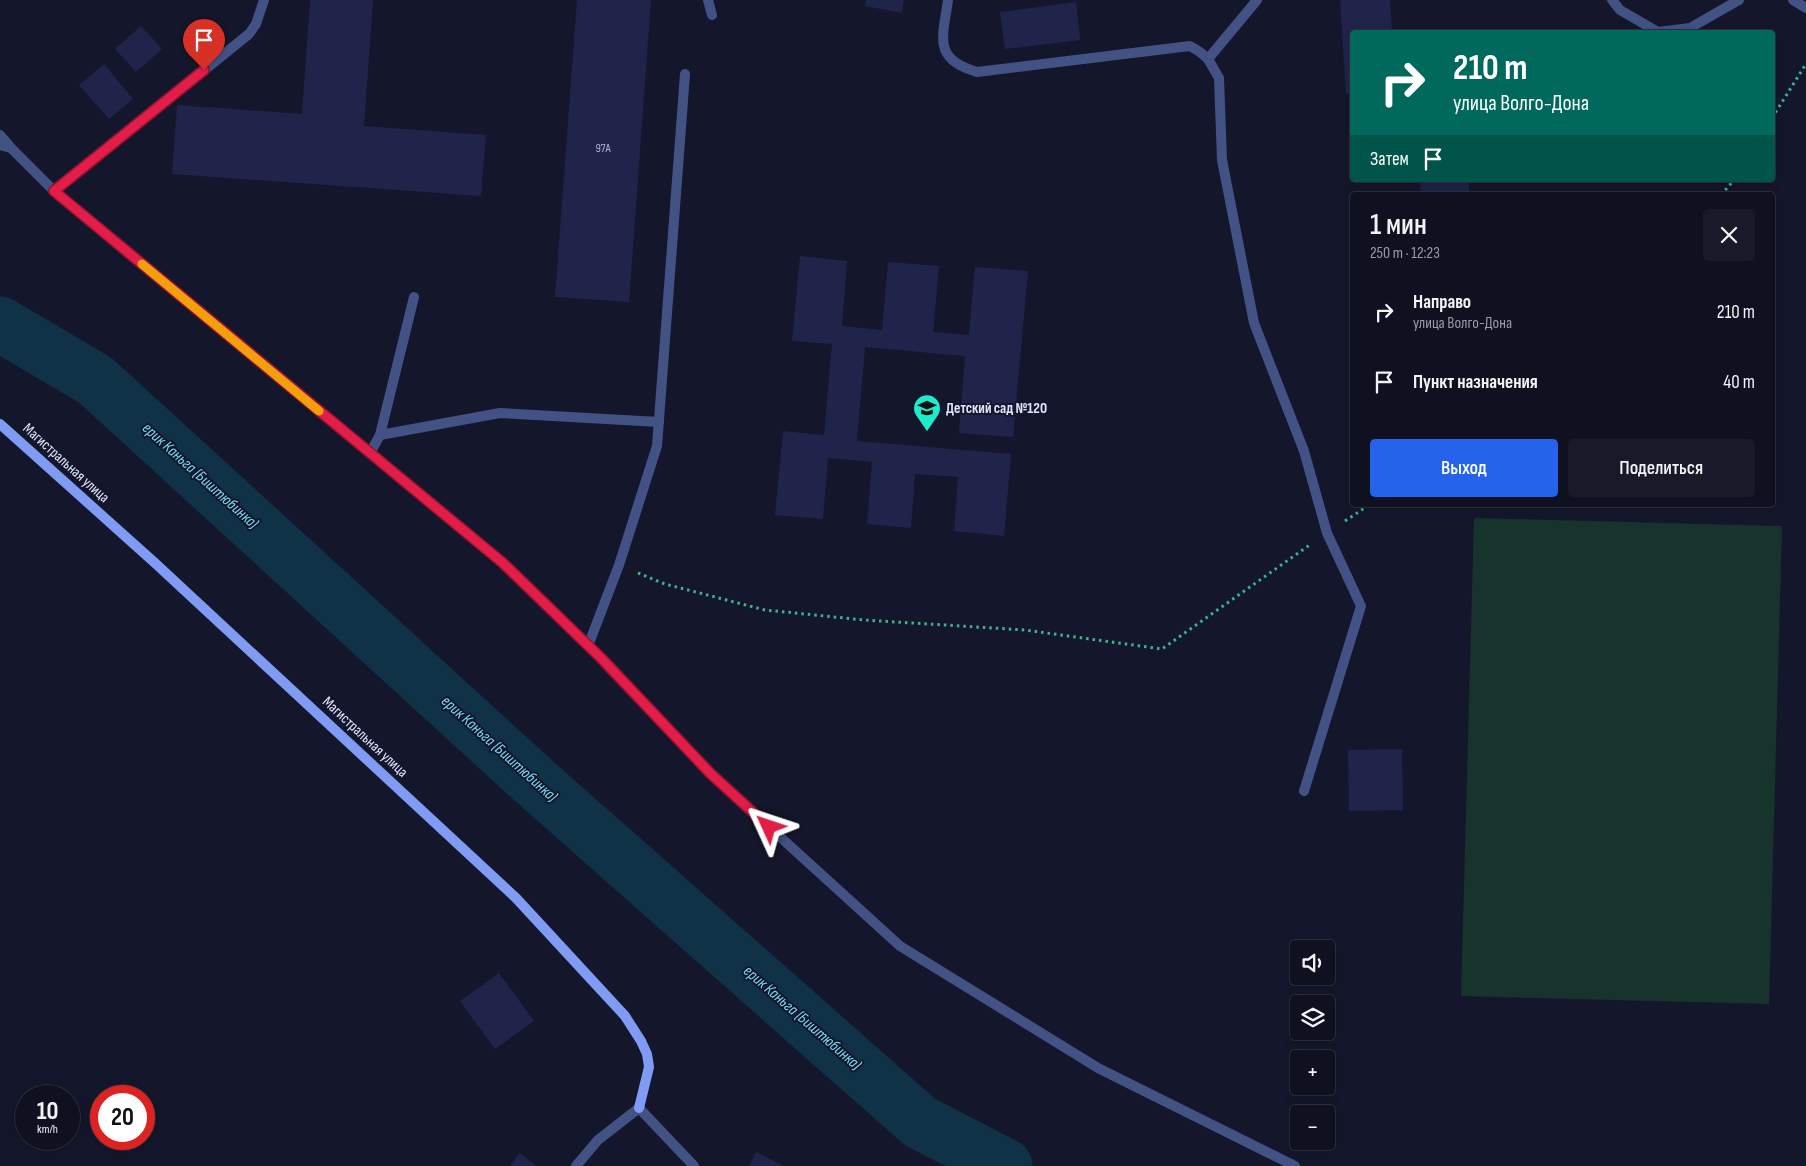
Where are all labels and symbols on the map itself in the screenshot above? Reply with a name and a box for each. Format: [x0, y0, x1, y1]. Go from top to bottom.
pin [183, 19, 225, 70]
house number: 97А [595, 141, 611, 156]
school or university icon: Детский сад №120 [912, 393, 942, 432]
place label: Детский сад №120 [946, 399, 1047, 418]
street label: Магистральная улица [19, 419, 113, 507]
water label: ерик Каньга (Биштюбинка) [138, 419, 262, 533]
street label: Магистральная улица [318, 692, 412, 782]
water label: ерик Каньга (Биштюбинка) [437, 692, 561, 806]
position arrow [742, 800, 794, 852]
water label: ерик Каньга (Биштюбинка) [739, 962, 865, 1075]
speed limit sign: 20 [90, 1085, 155, 1150]

